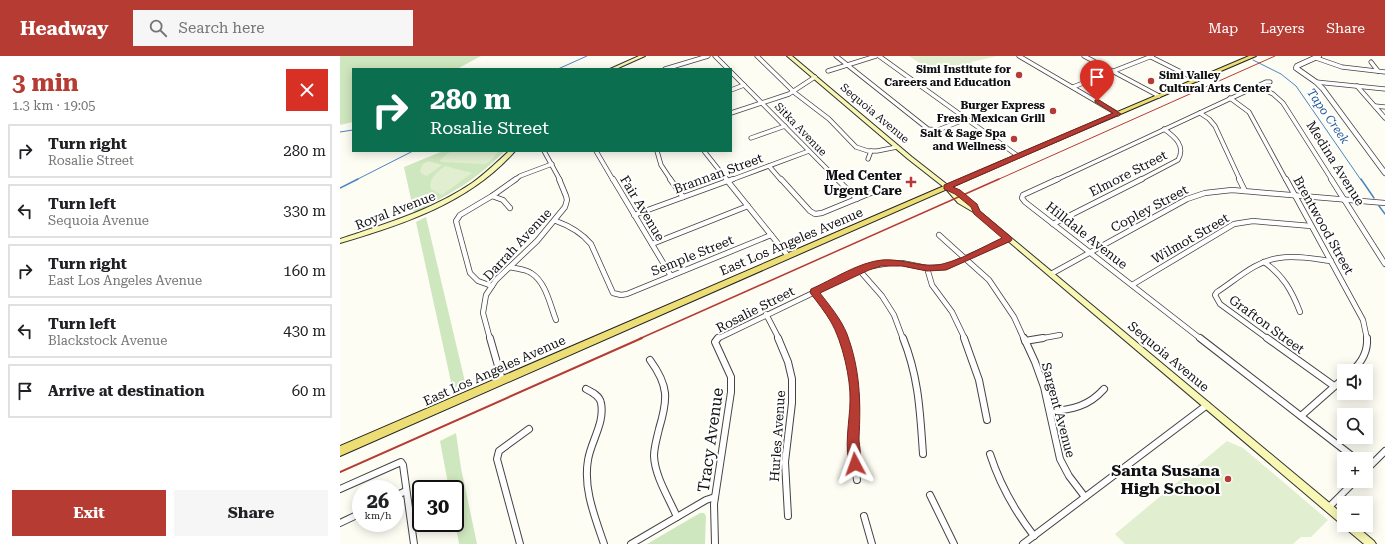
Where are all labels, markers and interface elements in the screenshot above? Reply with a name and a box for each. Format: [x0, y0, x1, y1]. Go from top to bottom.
search box [133, 10, 413, 46]
text: Headway [20, 17, 109, 40]
icon: search [147, 17, 169, 39]
text: Search here [179, 19, 264, 37]
text: Map [1208, 20, 1238, 36]
text: Layers [1260, 20, 1304, 36]
text: Share [1326, 20, 1365, 36]
pin [1080, 60, 1114, 101]
place label: Simi Institute for Careers and Education [884, 63, 1012, 89]
icon: arrive [1086, 66, 1108, 88]
text: 3 min [12, 69, 79, 97]
button: close [286, 69, 328, 111]
place label: Simi Valley Cultural Arts Center [1159, 69, 1271, 95]
marker: Simi Institute for Careers and Education [1014, 70, 1024, 80]
marker: Simi Valley Cultural Arts Center [1146, 76, 1156, 86]
street label: Sequoia Avenue [838, 81, 912, 146]
text: 280 m [430, 83, 511, 116]
icon: right [364, 84, 416, 136]
water label: Tapo Creek [1304, 86, 1352, 147]
text: 1.3 km · 19:05 [12, 98, 96, 113]
place label: Burger Express Fresh Mexican Grill [937, 99, 1045, 125]
street label: Sitka Avenue [772, 100, 829, 159]
marker: Burger Express Fresh Mexican Grill [1048, 106, 1058, 116]
text: Rosalie Street [430, 117, 549, 138]
street label: Medina Avenue [1303, 118, 1368, 208]
place label: Salt & Sage Spa and Wellness [920, 127, 1007, 153]
marker: Salt & Sage Spa and Wellness [1009, 134, 1019, 144]
text: Turn right [48, 135, 127, 153]
icon: right [14, 140, 36, 162]
text: 280 m [283, 142, 326, 160]
street label: Elmore Street [1087, 147, 1170, 199]
street label: Brannan Street [672, 150, 765, 197]
text: Rosalie Street [48, 153, 134, 168]
place label: Med Center Urgent Care [824, 168, 902, 198]
street label: Fair Avenue [617, 173, 668, 244]
street label: Brentwood Street [1290, 174, 1357, 277]
marker: Med Center Urgent Care [905, 176, 917, 188]
street label: Copley Street [1108, 182, 1190, 235]
street label: Royal Avenue [353, 188, 438, 233]
text: Turn left [48, 195, 116, 213]
street label: Hilldale Avenue [1043, 199, 1130, 272]
icon: left [14, 200, 36, 222]
text: 330 m [283, 202, 326, 220]
street label: East Los Angeles Avenue [717, 204, 865, 278]
street label: Darrah Avenue [480, 205, 555, 283]
street label: Wilmot Street [1149, 210, 1232, 267]
text: Sequoia Avenue [48, 213, 149, 228]
street label: Semple Street [649, 232, 736, 279]
text: Turn right [48, 255, 127, 273]
icon: right [14, 260, 36, 282]
text: 160 m [283, 262, 326, 280]
text: East Los Angeles Avenue [48, 273, 202, 288]
street label: Rosalie Street [714, 283, 797, 336]
street label: Grafton Street [1226, 292, 1307, 357]
text: Turn left [48, 315, 116, 333]
street label: Sequoia Avenue [1125, 318, 1212, 395]
icon: left [14, 320, 36, 342]
text: 430 m [283, 322, 326, 340]
street label: East Los Angeles Avenue [421, 332, 568, 409]
text: Blackstock Avenue [48, 333, 167, 348]
street label: Sargent Avenue [1039, 361, 1078, 459]
map controls [1337, 364, 1373, 532]
button: sound [1337, 364, 1373, 400]
icon: arrive [14, 380, 36, 402]
text: Arrive at destination [48, 382, 204, 400]
text: 60 m [292, 382, 326, 400]
street label: Tracy Avenue [694, 386, 727, 494]
street label: Hurles Avenue [767, 390, 788, 482]
button: search [1337, 408, 1373, 444]
position arrow [834, 443, 876, 485]
button: + [1337, 452, 1373, 488]
place label: Santa Susana High School [1111, 461, 1221, 498]
marker: Santa Susana High School [1223, 474, 1233, 484]
speed limit sign: 30 [412, 480, 464, 532]
text: 26 [367, 489, 389, 513]
button: Exit [12, 490, 166, 536]
button: Share [174, 490, 328, 536]
button: − [1337, 496, 1373, 532]
text: km/h [365, 510, 391, 521]

